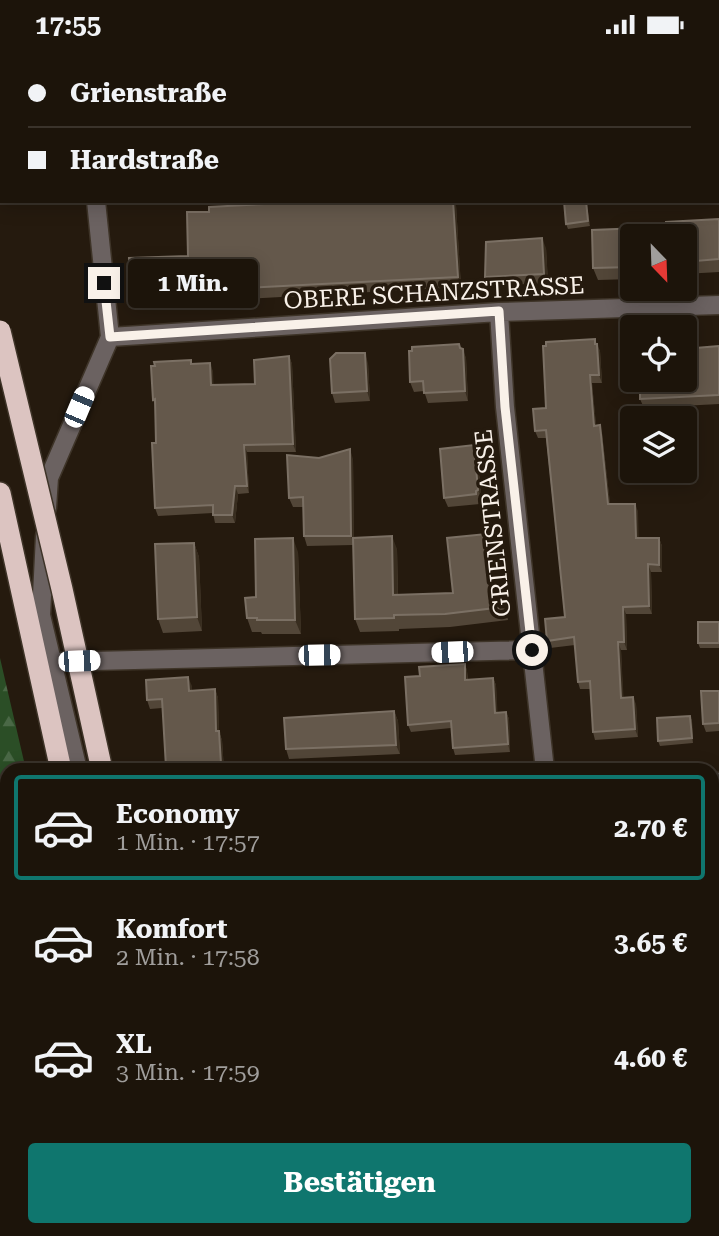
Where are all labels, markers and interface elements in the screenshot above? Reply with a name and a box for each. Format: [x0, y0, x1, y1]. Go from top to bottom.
text: 17:55 [35, 10, 101, 40]
text: Grienstraße [70, 78, 227, 108]
text: Hardstraße [70, 145, 219, 175]
north arrow [620, 224, 696, 301]
map controls [620, 224, 697, 483]
callout: 1 Min. [128, 259, 258, 307]
route end [88, 267, 120, 299]
text: 1 Min. [157, 270, 229, 297]
street label: OBERE SCHANZSTRASSE [283, 271, 585, 315]
button: locate [620, 315, 697, 392]
car [62, 384, 97, 430]
button: layers [620, 406, 697, 483]
street label: GRIENSTRASSE [469, 428, 517, 618]
route start [516, 634, 548, 666]
car [431, 641, 474, 663]
car [298, 644, 341, 666]
car [58, 650, 101, 672]
icon: car [32, 796, 95, 859]
text: Economy [116, 799, 239, 829]
text: 2.70 € [614, 813, 687, 843]
text: 1 Min. · 17:57 [116, 829, 260, 856]
icon: car [32, 911, 95, 974]
text: Komfort [116, 914, 228, 944]
text: 3.65 € [614, 928, 687, 958]
text: 2 Min. · 17:58 [116, 944, 260, 971]
icon: car [32, 1026, 95, 1089]
text: XL [116, 1029, 152, 1059]
text: 4.60 € [614, 1043, 687, 1073]
text: 3 Min. · 17:59 [116, 1059, 260, 1086]
button: Bestätigen [28, 1143, 691, 1223]

